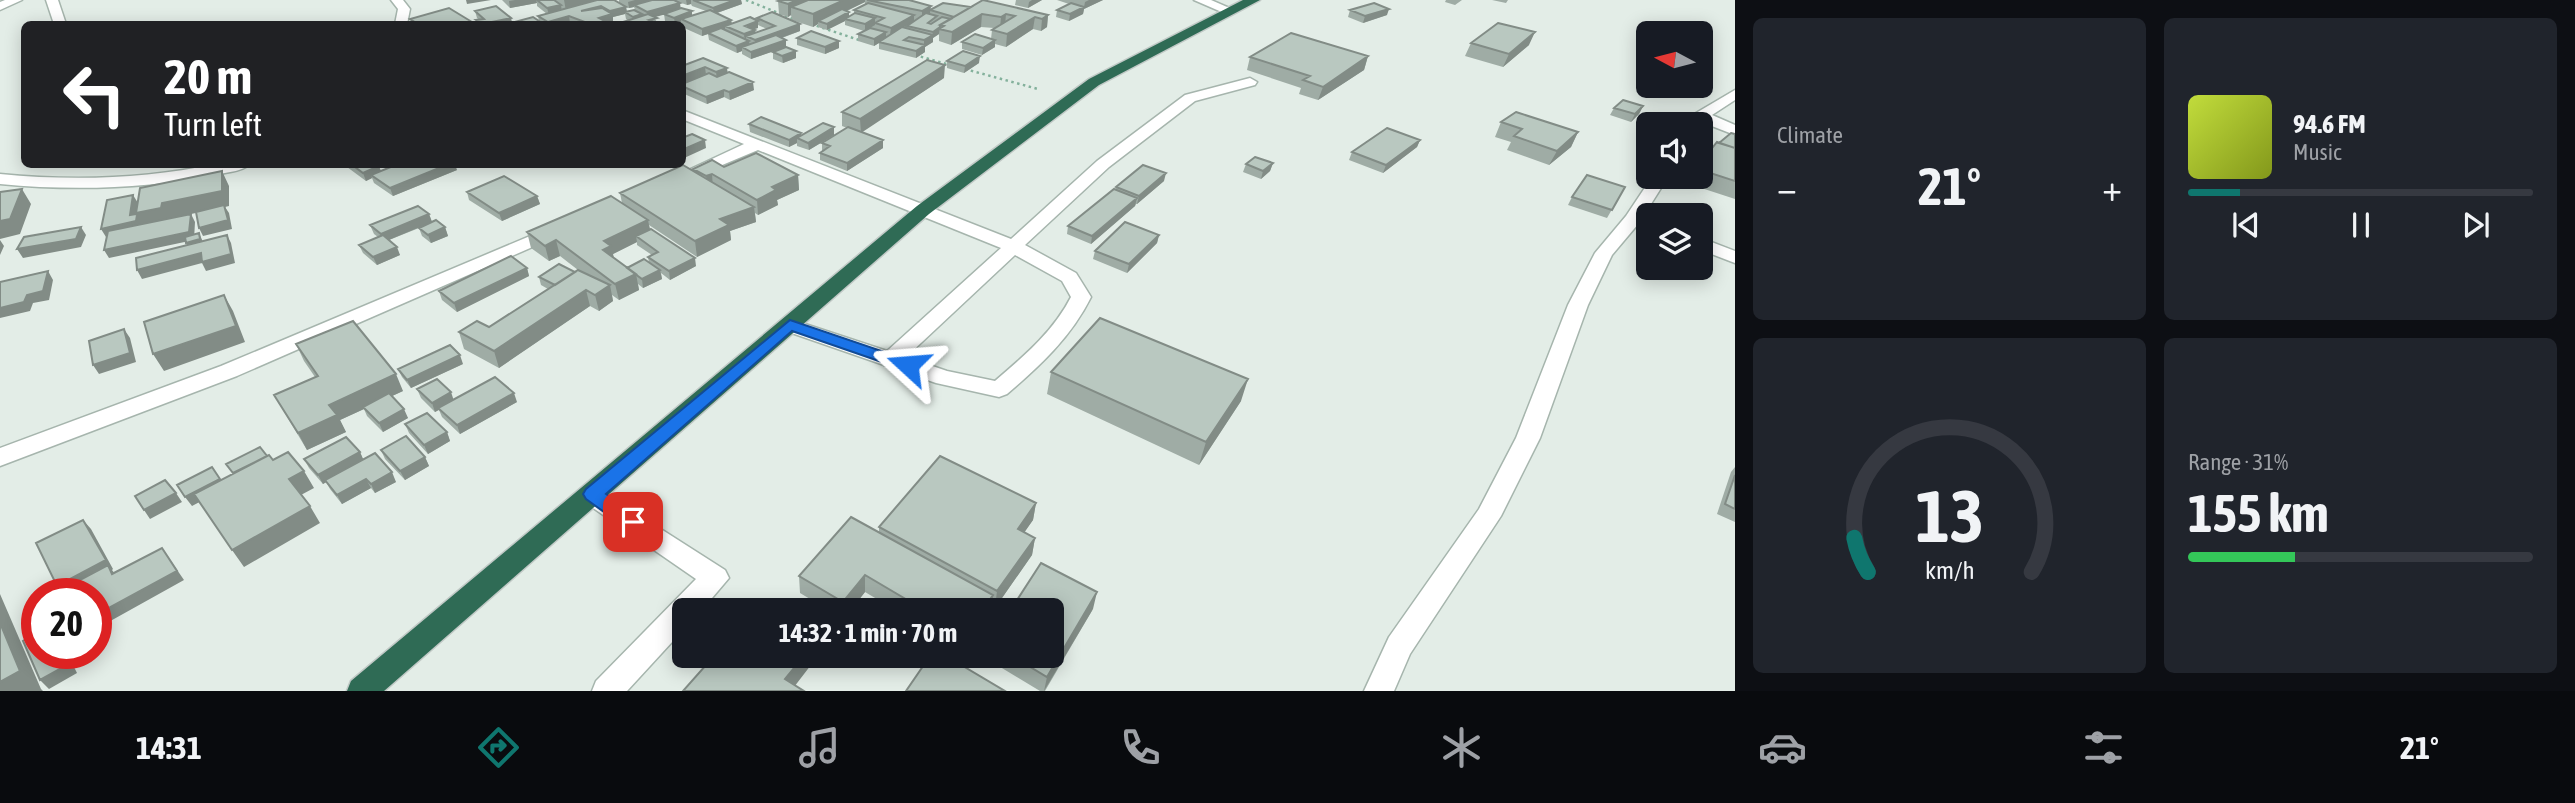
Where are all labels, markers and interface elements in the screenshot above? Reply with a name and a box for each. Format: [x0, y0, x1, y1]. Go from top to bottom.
north arrow [1636, 21, 1713, 98]
map controls [1636, 21, 1713, 280]
text: 20 m [164, 48, 252, 104]
icon: left [49, 49, 140, 140]
text: Turn left [164, 106, 262, 143]
text: 94.6 FM [2293, 109, 2366, 139]
button: sound [1636, 112, 1713, 189]
text: Climate [1777, 122, 1843, 148]
text: Music [2293, 139, 2341, 165]
text: 21° [1918, 156, 1981, 216]
text: − [1777, 166, 1797, 209]
text: + [2102, 166, 2122, 209]
button: layers [1636, 203, 1713, 280]
icon: previous [2227, 206, 2265, 244]
icon: pause [2342, 206, 2380, 244]
icon: next [2457, 206, 2495, 244]
position arrow [871, 328, 945, 402]
text: Range · 31% [2188, 449, 2288, 475]
text: 13 [1915, 474, 1984, 557]
text: 155 km [2188, 483, 2329, 543]
pin [603, 492, 663, 552]
icon: arrive [614, 503, 652, 541]
text: km/h [1925, 555, 1974, 583]
speed limit sign: 20 [21, 578, 112, 669]
text: 14:32 · 1 min · 70 m [779, 618, 957, 648]
icon: directions [474, 723, 523, 772]
icon: music [795, 723, 844, 772]
icon: phone [1116, 723, 1165, 772]
icon: climate [1437, 723, 1486, 772]
icon: car [1758, 723, 1807, 772]
icon: filters [2079, 723, 2128, 772]
text: 14:31 [136, 729, 202, 766]
text: 21° [2400, 729, 2439, 766]

